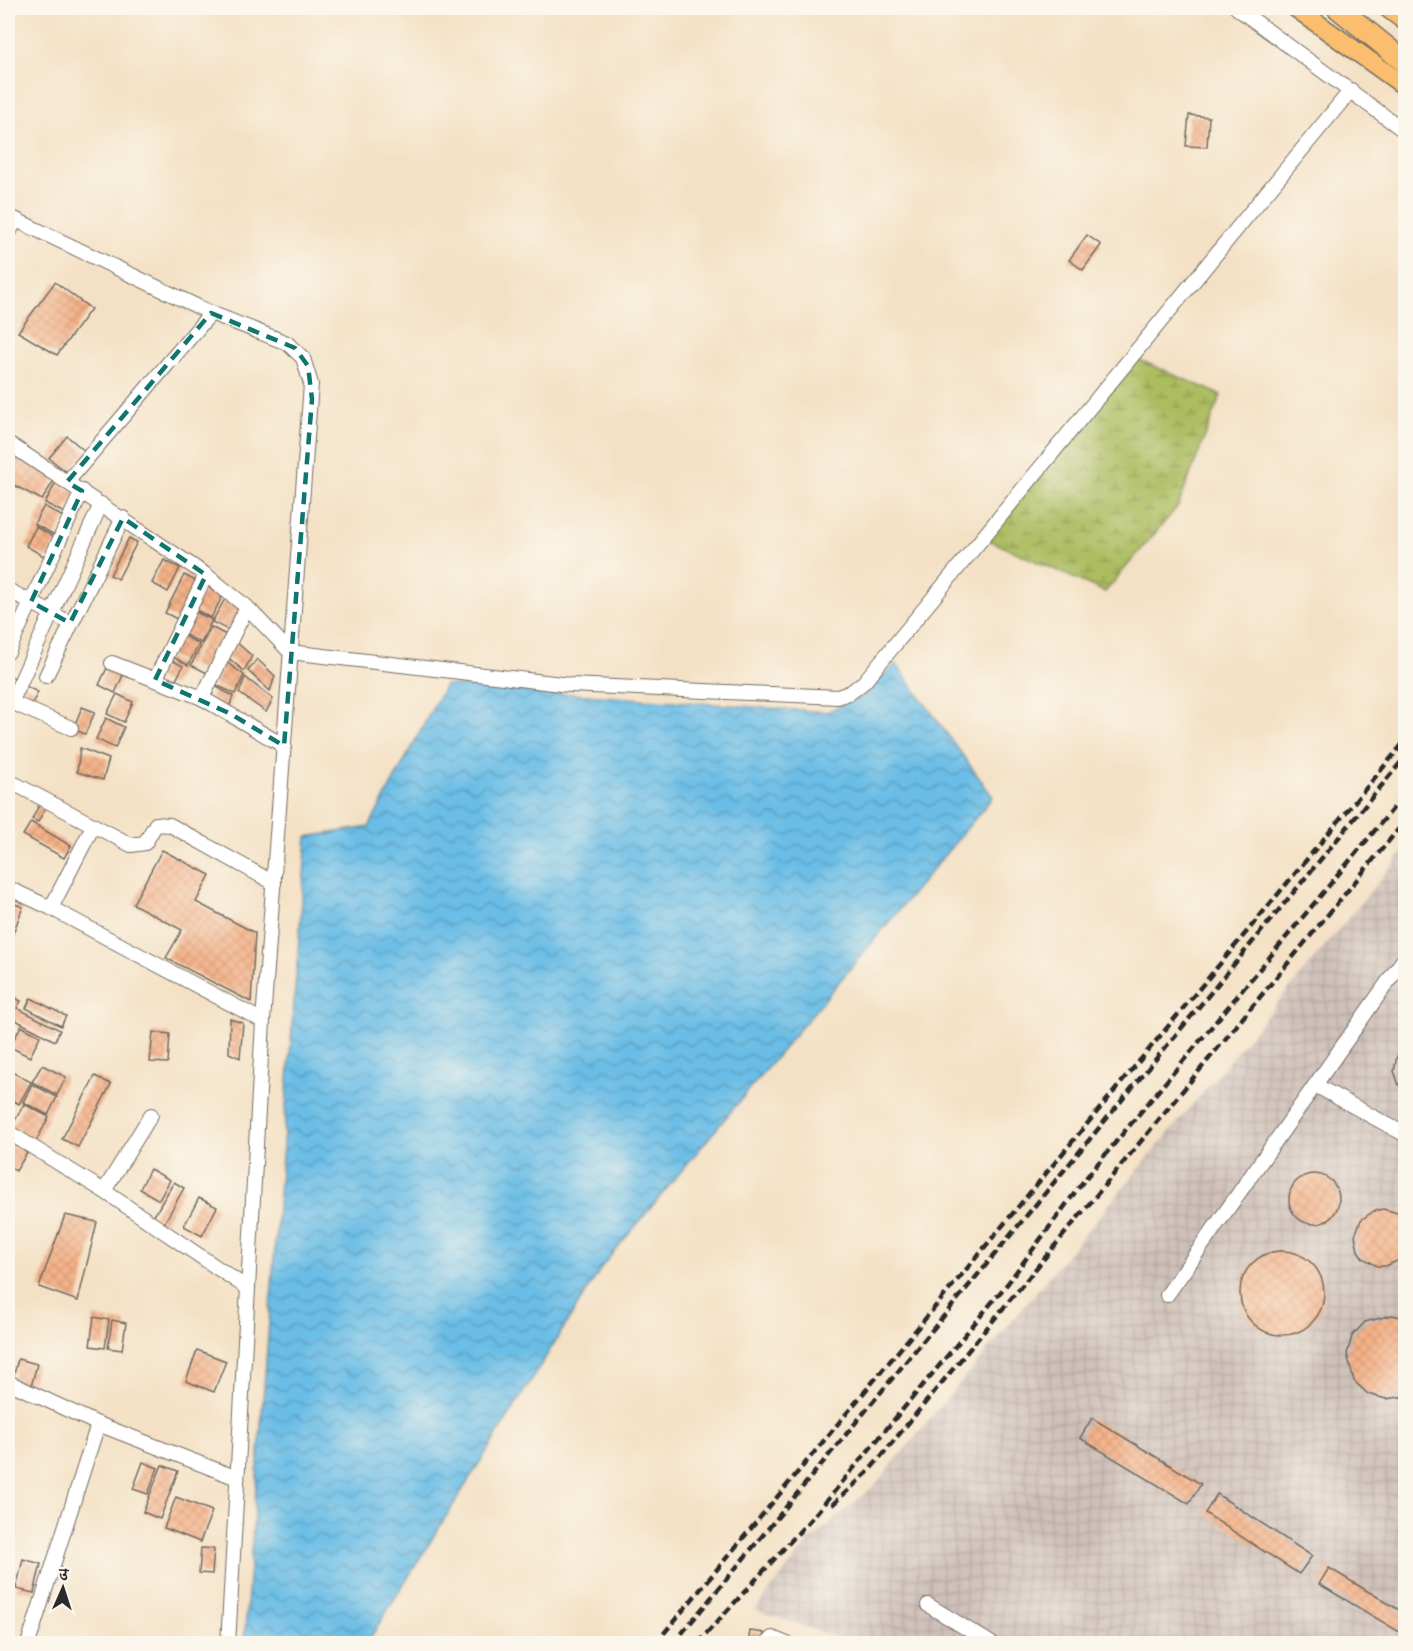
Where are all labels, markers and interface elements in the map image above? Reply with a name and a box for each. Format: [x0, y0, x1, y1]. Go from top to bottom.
north arrow [33, 1558, 93, 1618]
text: उ [58, 1564, 70, 1587]

